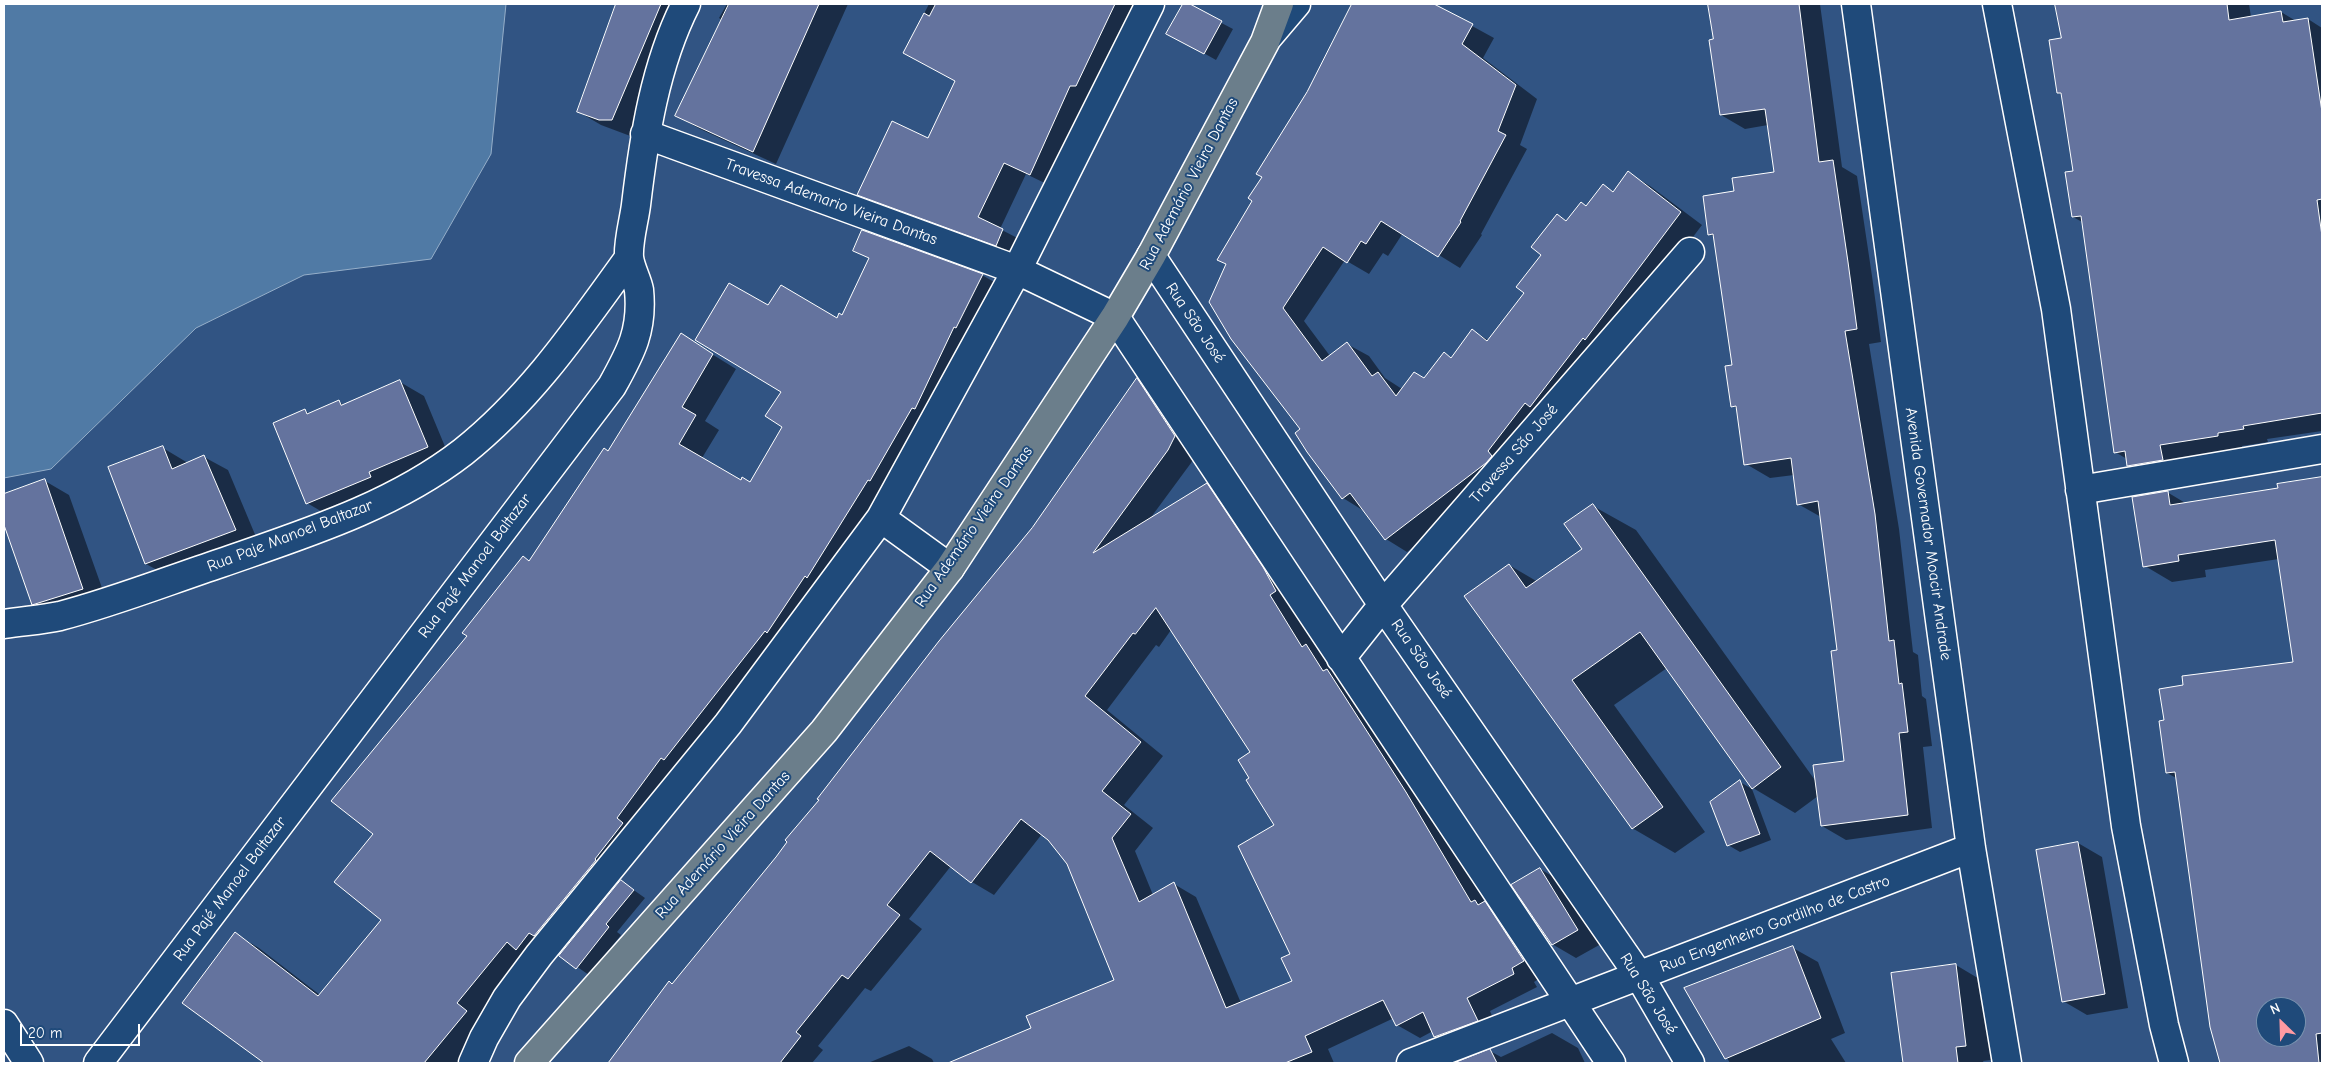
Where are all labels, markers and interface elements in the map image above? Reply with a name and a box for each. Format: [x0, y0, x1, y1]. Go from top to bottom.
street label: Rua Ademário Vieira Dantas [1135, 95, 1243, 273]
street label: Travessa Ademario Vieira Dantas [722, 155, 940, 249]
street label: Rua São José [1161, 279, 1229, 367]
street label: Travessa São José [1466, 400, 1562, 508]
street label: Avenida Governador Moacir Andrade [1901, 406, 1955, 662]
street label: Rua Ademário Vieira Dantas [911, 443, 1037, 611]
street label: Rua Pajé Manoel Baltazar [414, 490, 536, 642]
street label: Rua Paje Manoel Baltazar [204, 495, 376, 577]
street label: Rua São José [1387, 616, 1455, 702]
street label: Rua Ademário Vieira Dantas [652, 767, 794, 923]
street label: Rua Pajé Manoel Baltazar [169, 813, 291, 965]
street label: Rua Engenheiro Gordilho de Castro [1657, 871, 1893, 977]
street label: Rua São José [1615, 950, 1681, 1038]
north arrow [2256, 997, 2306, 1047]
text: N [2267, 999, 2283, 1018]
scale bar [22, 1014, 142, 1046]
text: 20 m [28, 1024, 62, 1042]

